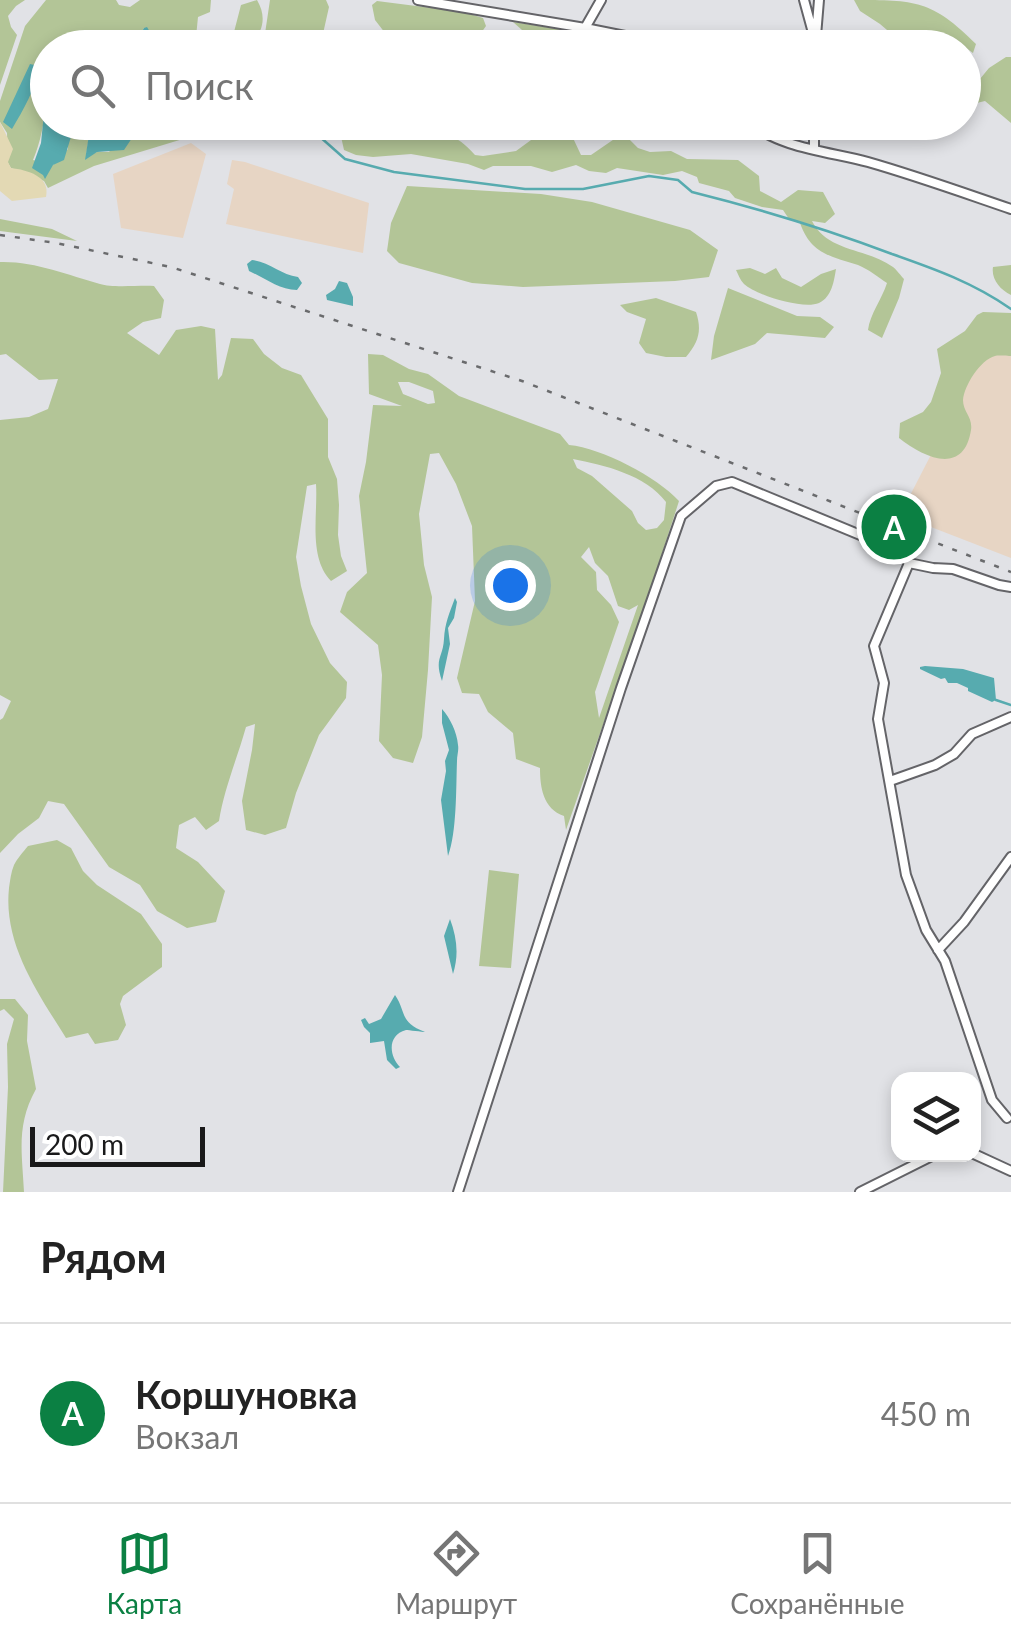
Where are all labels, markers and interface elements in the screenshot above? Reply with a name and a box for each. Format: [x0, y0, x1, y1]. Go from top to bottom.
search box [30, 30, 981, 140]
icon: search [65, 58, 120, 113]
text: Поиск [145, 62, 254, 108]
pin: A [862, 490, 926, 564]
your location [485, 560, 536, 611]
map controls [891, 1072, 981, 1162]
button: layers [891, 1072, 981, 1162]
scale bar [30, 1122, 205, 1166]
text: 200 m [45, 1127, 124, 1161]
text: Рядом [40, 1232, 167, 1282]
text: Коршуновка [135, 1371, 357, 1417]
text: A [61, 1394, 84, 1433]
text: 450 m [881, 1394, 971, 1433]
text: Вокзал [135, 1417, 239, 1456]
tab: Карта [106, 1526, 182, 1620]
tab: Маршрут [395, 1526, 517, 1620]
tab: Сохранённые [730, 1526, 905, 1620]

